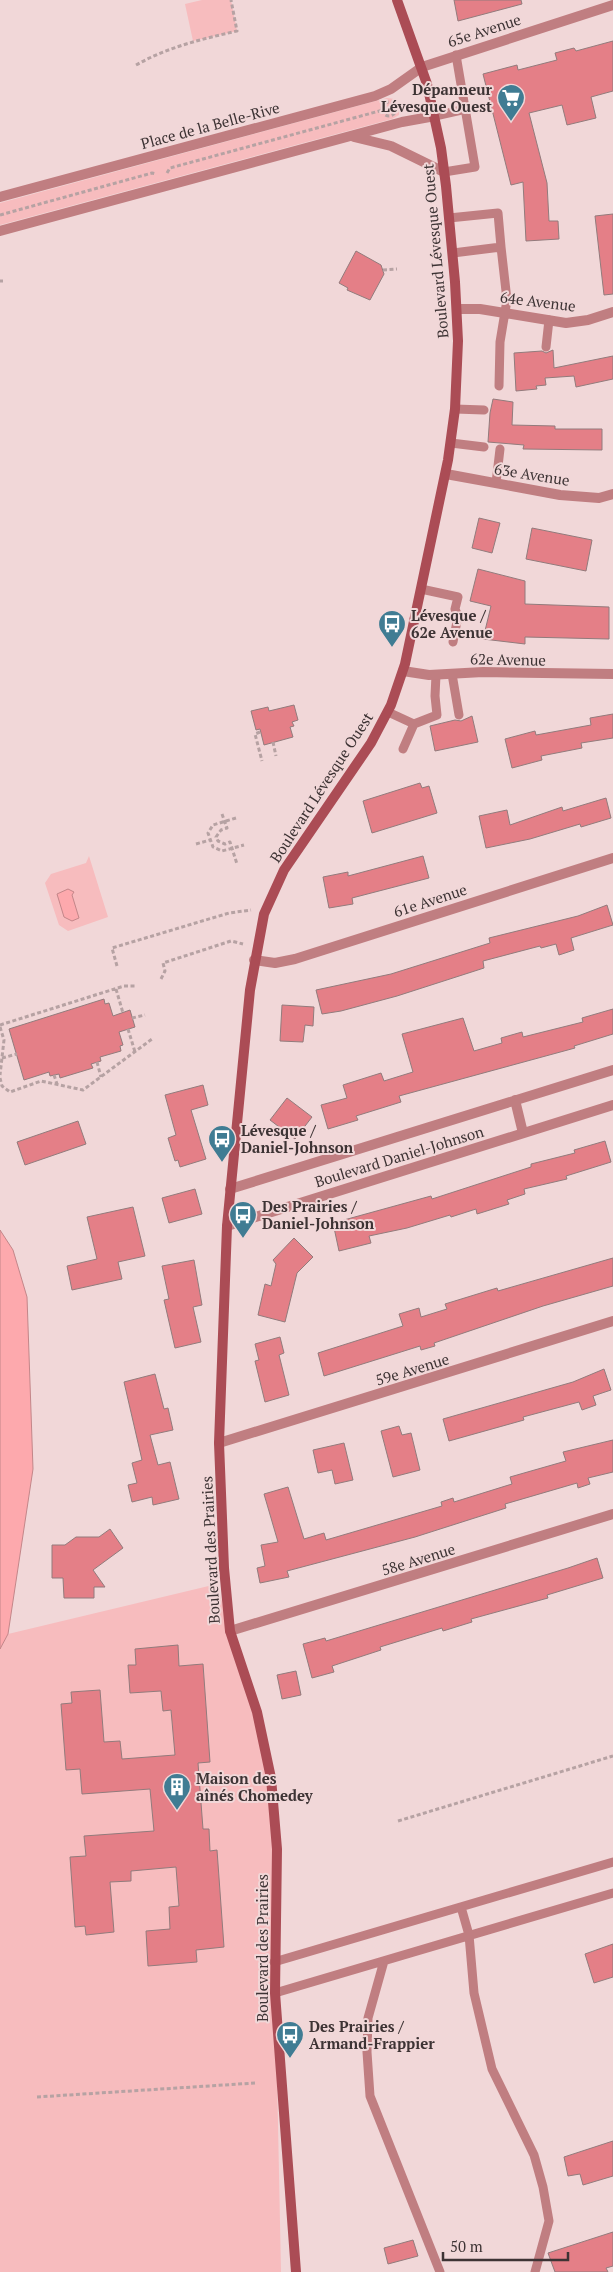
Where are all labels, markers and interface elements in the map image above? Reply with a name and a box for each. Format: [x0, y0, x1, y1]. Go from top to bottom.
street label: 65e Avenue [445, 9, 523, 51]
place label: Dépanneur Lévesque Ouest [381, 79, 493, 116]
supermarket icon: Dépanneur Lévesque Ouest [496, 83, 526, 122]
street label: Place de la Belle-Rive [138, 97, 282, 153]
street label: Boulevard Lévesque Ouest [417, 163, 453, 339]
street label: 64e Avenue [499, 286, 577, 316]
street label: 63e Avenue [493, 458, 571, 490]
place label: Lévesque / 62e Avenue [411, 605, 493, 642]
bus stop icon: Lévesque / 62e Avenue [377, 609, 407, 648]
street label: 62e Avenue [470, 648, 546, 670]
street label: Boulevard Lévesque Ouest [265, 708, 377, 866]
street label: 61e Avenue [391, 879, 469, 921]
place label: Lévesque / Daniel-Johnson [241, 1120, 354, 1157]
street label: Boulevard Daniel-Johnson [312, 1121, 486, 1191]
bus stop icon: Lévesque / Daniel-Johnson [207, 1124, 237, 1163]
place label: Des Prairies / Daniel-Johnson [262, 1196, 375, 1233]
bus stop icon: Des Prairies / Daniel-Johnson [228, 1200, 258, 1239]
street label: 59e Avenue [373, 1348, 451, 1390]
street label: Boulevard des Prairies [196, 1476, 224, 1624]
street label: 58e Avenue [379, 1538, 457, 1580]
place label: Maison des aînés Chomedey [196, 1768, 314, 1805]
building icon: Maison des aînés Chomedey [162, 1772, 192, 1811]
street label: Boulevard des Prairies [252, 1874, 272, 2022]
place label: Des Prairies / Armand-Frappier [309, 2016, 435, 2053]
bus stop icon: Des Prairies / Armand-Frappier [275, 2020, 305, 2059]
scale bar [443, 2230, 568, 2262]
text: 50 m [450, 2236, 483, 2256]

